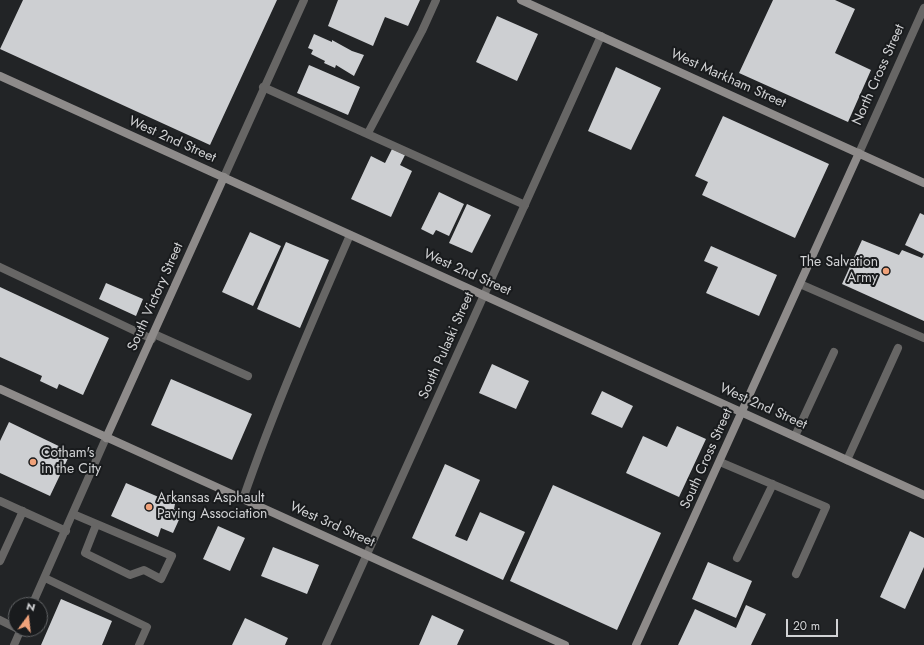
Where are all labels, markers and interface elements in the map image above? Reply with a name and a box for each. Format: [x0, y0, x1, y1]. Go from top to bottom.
street label: North Cross Street [849, 22, 909, 128]
street label: West Markham Street [668, 46, 788, 112]
street label: West 2nd Street [126, 113, 218, 167]
street label: South Victory Street [125, 240, 187, 354]
street label: West 2nd Street [421, 246, 513, 300]
place label: The Salvation Army [800, 255, 878, 288]
marker: The Salvation Army [881, 266, 891, 276]
street label: South Pulaski Street [416, 290, 478, 402]
street label: West 2nd Street [717, 380, 809, 434]
street label: South Cross Street [677, 406, 737, 512]
place label: Cotham's in the City [41, 446, 101, 478]
marker: Cotham's in the City [28, 457, 38, 467]
place label: Arkansas Asphault Paving Association [157, 491, 267, 524]
street label: West 3rd Street [287, 499, 377, 551]
marker: Arkansas Asphault Paving Association [144, 502, 154, 512]
north arrow [8, 597, 48, 637]
text: N [25, 598, 37, 615]
scale bar [788, 611, 840, 637]
text: 20 m [793, 617, 820, 635]

